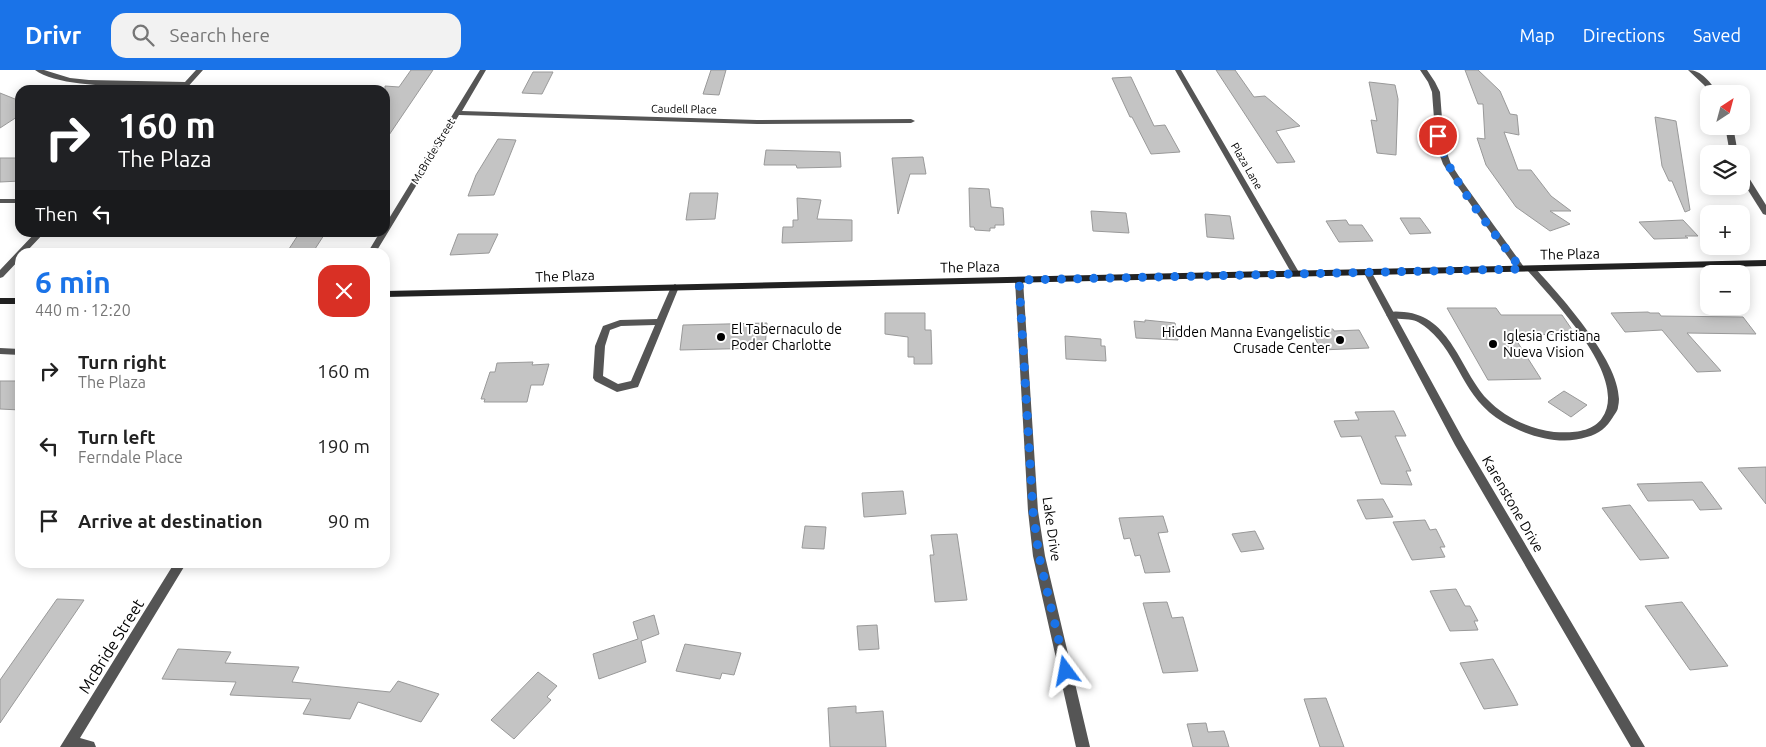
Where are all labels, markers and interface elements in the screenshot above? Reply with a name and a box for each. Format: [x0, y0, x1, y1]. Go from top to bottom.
search box [111, 13, 461, 58]
icon: search [129, 21, 157, 49]
text: Drivr [25, 22, 81, 49]
text: Search here [169, 24, 270, 46]
text: Map [1519, 25, 1555, 45]
text: Directions [1583, 25, 1665, 45]
text: Saved [1693, 25, 1741, 45]
north arrow [1700, 85, 1750, 135]
map controls [1700, 85, 1750, 315]
street label: Caudell Place [651, 102, 717, 116]
icon: right [35, 105, 100, 170]
text: 160 m [118, 105, 216, 145]
pin [1417, 115, 1459, 157]
street label: McBride Street [409, 116, 458, 186]
icon: arrive [1424, 122, 1452, 150]
street label: Plaza Lane [1229, 140, 1265, 192]
button: layers [1700, 145, 1750, 195]
text: The Plaza [118, 146, 212, 171]
icon: left [88, 200, 116, 228]
text: Then [35, 203, 78, 225]
button: + [1700, 205, 1750, 255]
street label: The Plaza [1540, 245, 1600, 263]
street label: The Plaza [940, 258, 1000, 276]
text: 6 min [35, 265, 111, 299]
button: close [318, 265, 370, 317]
button: − [1700, 265, 1750, 315]
street label: The Plaza [535, 267, 595, 285]
text: 440 m · 12:20 [35, 301, 131, 319]
place label: El Tabernaculo de Poder Charlotte [731, 321, 842, 353]
place label: Hidden Manna Evangelistic Crusade Center [1162, 324, 1331, 356]
place label: Iglesia Cristiana Nueva Vision [1503, 328, 1601, 360]
marker: El Tabernaculo de Poder Charlotte [715, 331, 727, 343]
marker: Hidden Manna Evangelistic Crusade Center [1334, 334, 1346, 346]
marker: Iglesia Cristiana Nueva Vision [1487, 338, 1499, 350]
text: Turn right [78, 351, 166, 373]
icon: right [35, 357, 63, 385]
text: 160 m [317, 360, 370, 382]
text: The Plaza [78, 373, 146, 391]
text: Turn left [78, 426, 156, 448]
icon: left [35, 432, 63, 460]
text: 190 m [317, 435, 370, 457]
text: Ferndale Place [78, 448, 183, 466]
street label: Karenstone Drive [1479, 453, 1547, 555]
street label: Lake Drive [1040, 496, 1064, 562]
icon: arrive [35, 507, 63, 535]
text: Arrive at destination [78, 510, 263, 532]
text: 90 m [328, 510, 370, 532]
street label: McBride Street [75, 595, 148, 697]
position arrow [1039, 644, 1091, 696]

